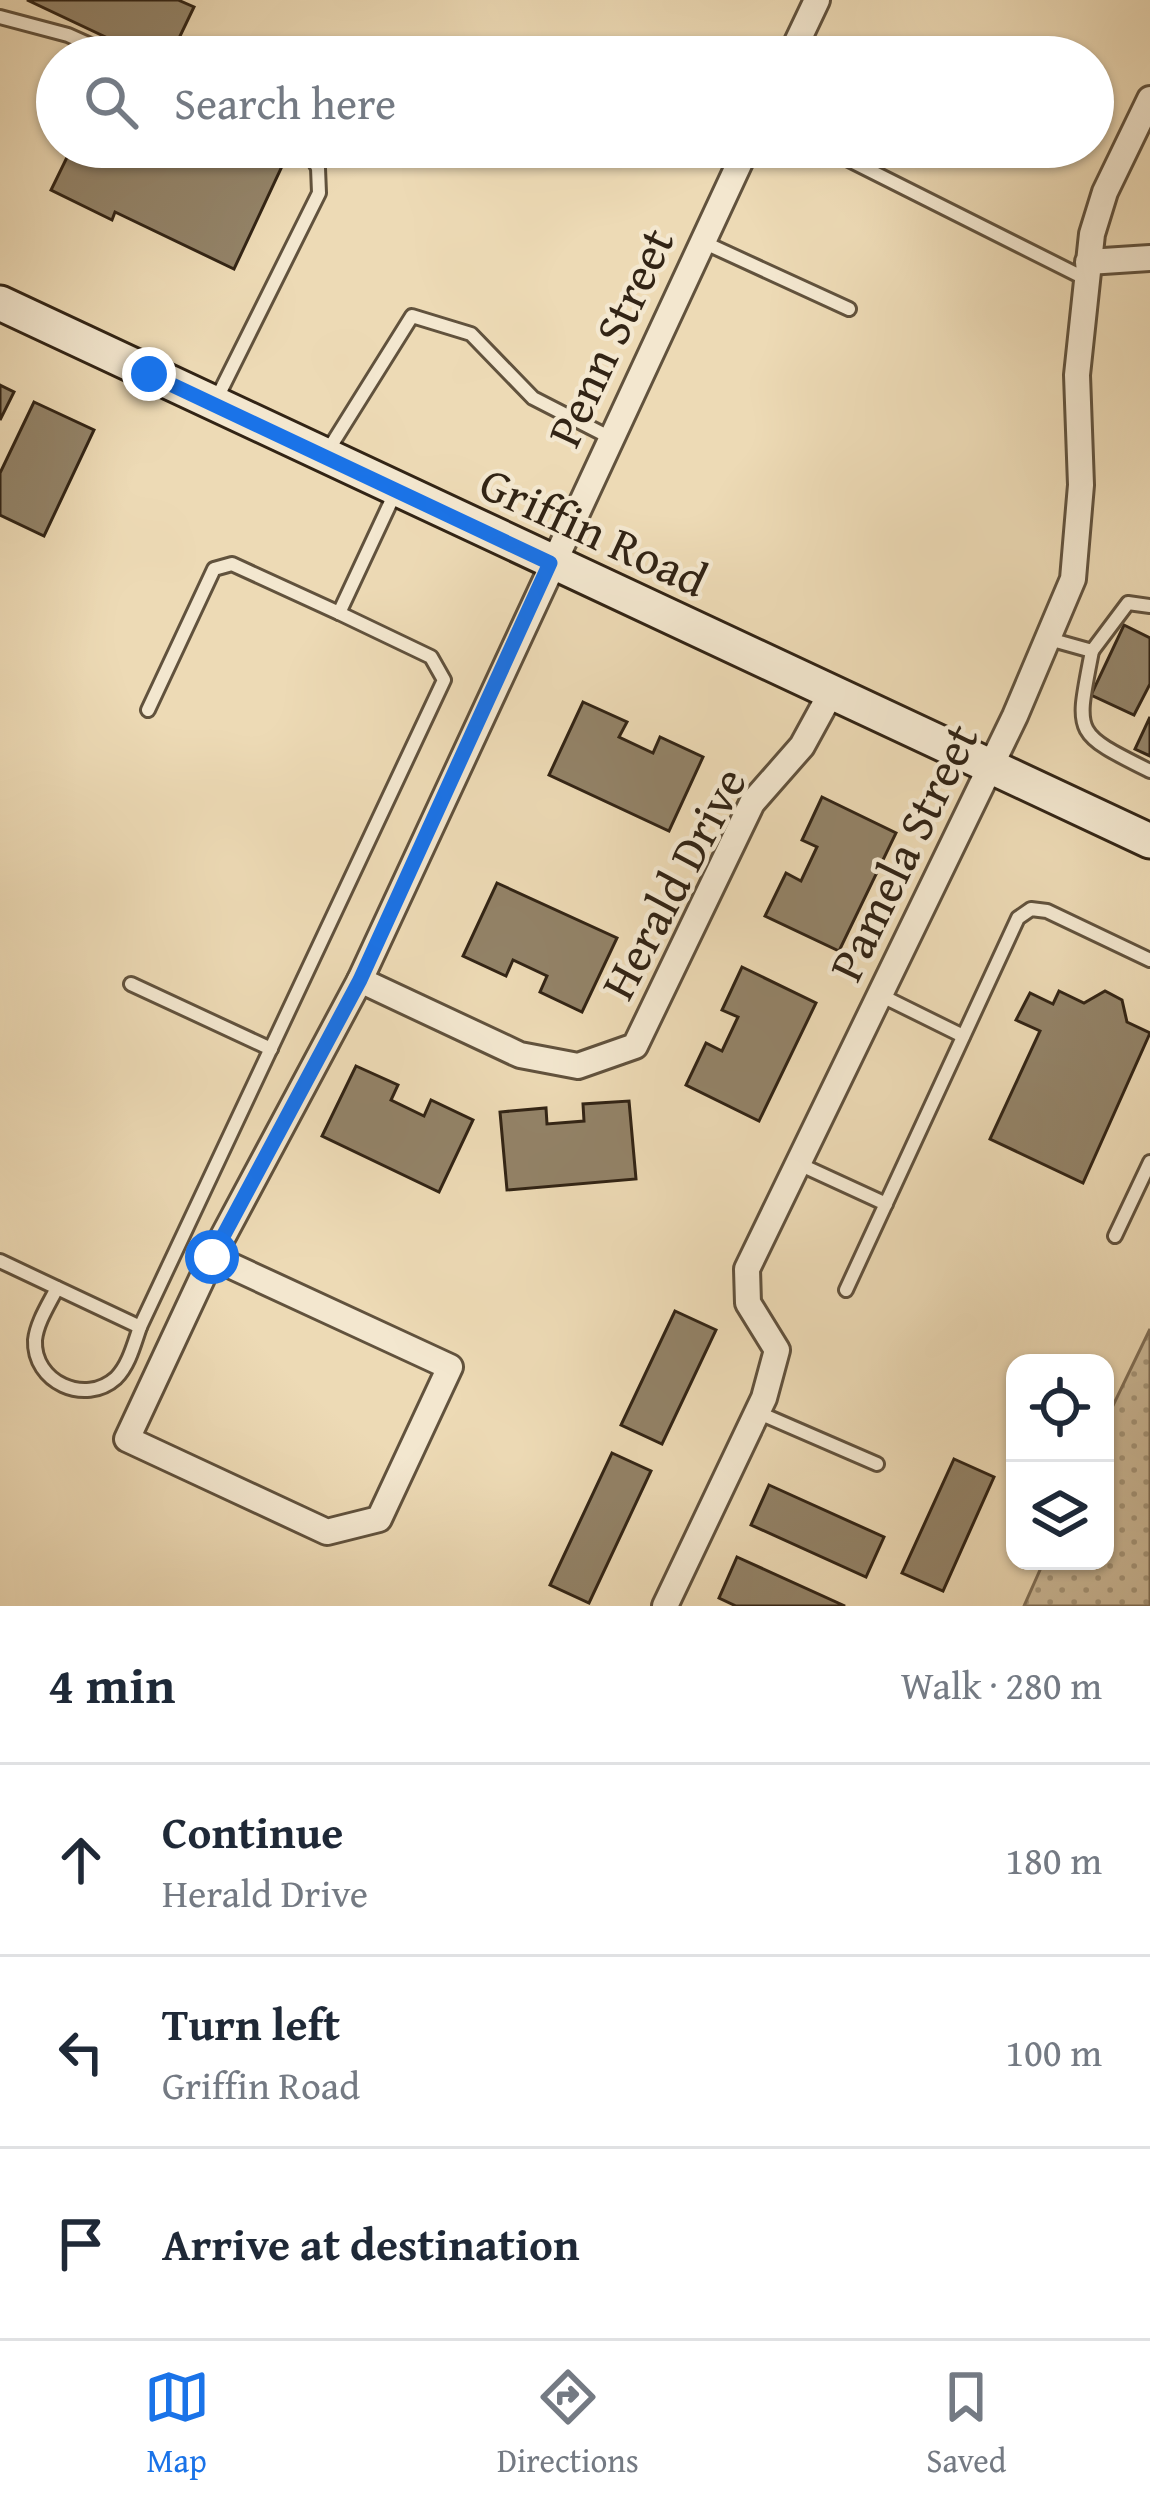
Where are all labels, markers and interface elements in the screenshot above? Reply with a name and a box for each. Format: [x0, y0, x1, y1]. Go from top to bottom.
search box [36, 36, 1114, 168]
icon: search [78, 69, 144, 135]
text: Search here [174, 70, 396, 135]
street label: Penn Street [528, 216, 691, 458]
route end [122, 347, 176, 401]
street label: Griffin Road [469, 447, 720, 614]
street label: Pamela Street [810, 711, 996, 992]
street label: Herald Drive [582, 754, 763, 1011]
route start [185, 1230, 239, 1284]
map controls [1006, 1354, 1114, 1570]
button: locate [1006, 1354, 1114, 1462]
button: layers [1006, 1462, 1114, 1570]
text: 4 min [48, 1647, 175, 1722]
text: Walk · 280 m [901, 1656, 1102, 1713]
text: Continue [162, 1799, 343, 1864]
icon: ahead [48, 1827, 114, 1893]
text: 180 m [1005, 1831, 1102, 1888]
text: Herald Drive [162, 1864, 368, 1921]
text: Turn left [162, 1991, 340, 2056]
icon: left [48, 2019, 114, 2085]
text: 100 m [1005, 2023, 1102, 2080]
text: Griffin Road [162, 2056, 360, 2113]
icon: arrive [48, 2211, 114, 2277]
text: Arrive at destination [162, 2211, 580, 2276]
tab: Map [144, 2364, 210, 2484]
tab: Directions [497, 2364, 639, 2484]
tab: Saved [926, 2364, 1006, 2484]

